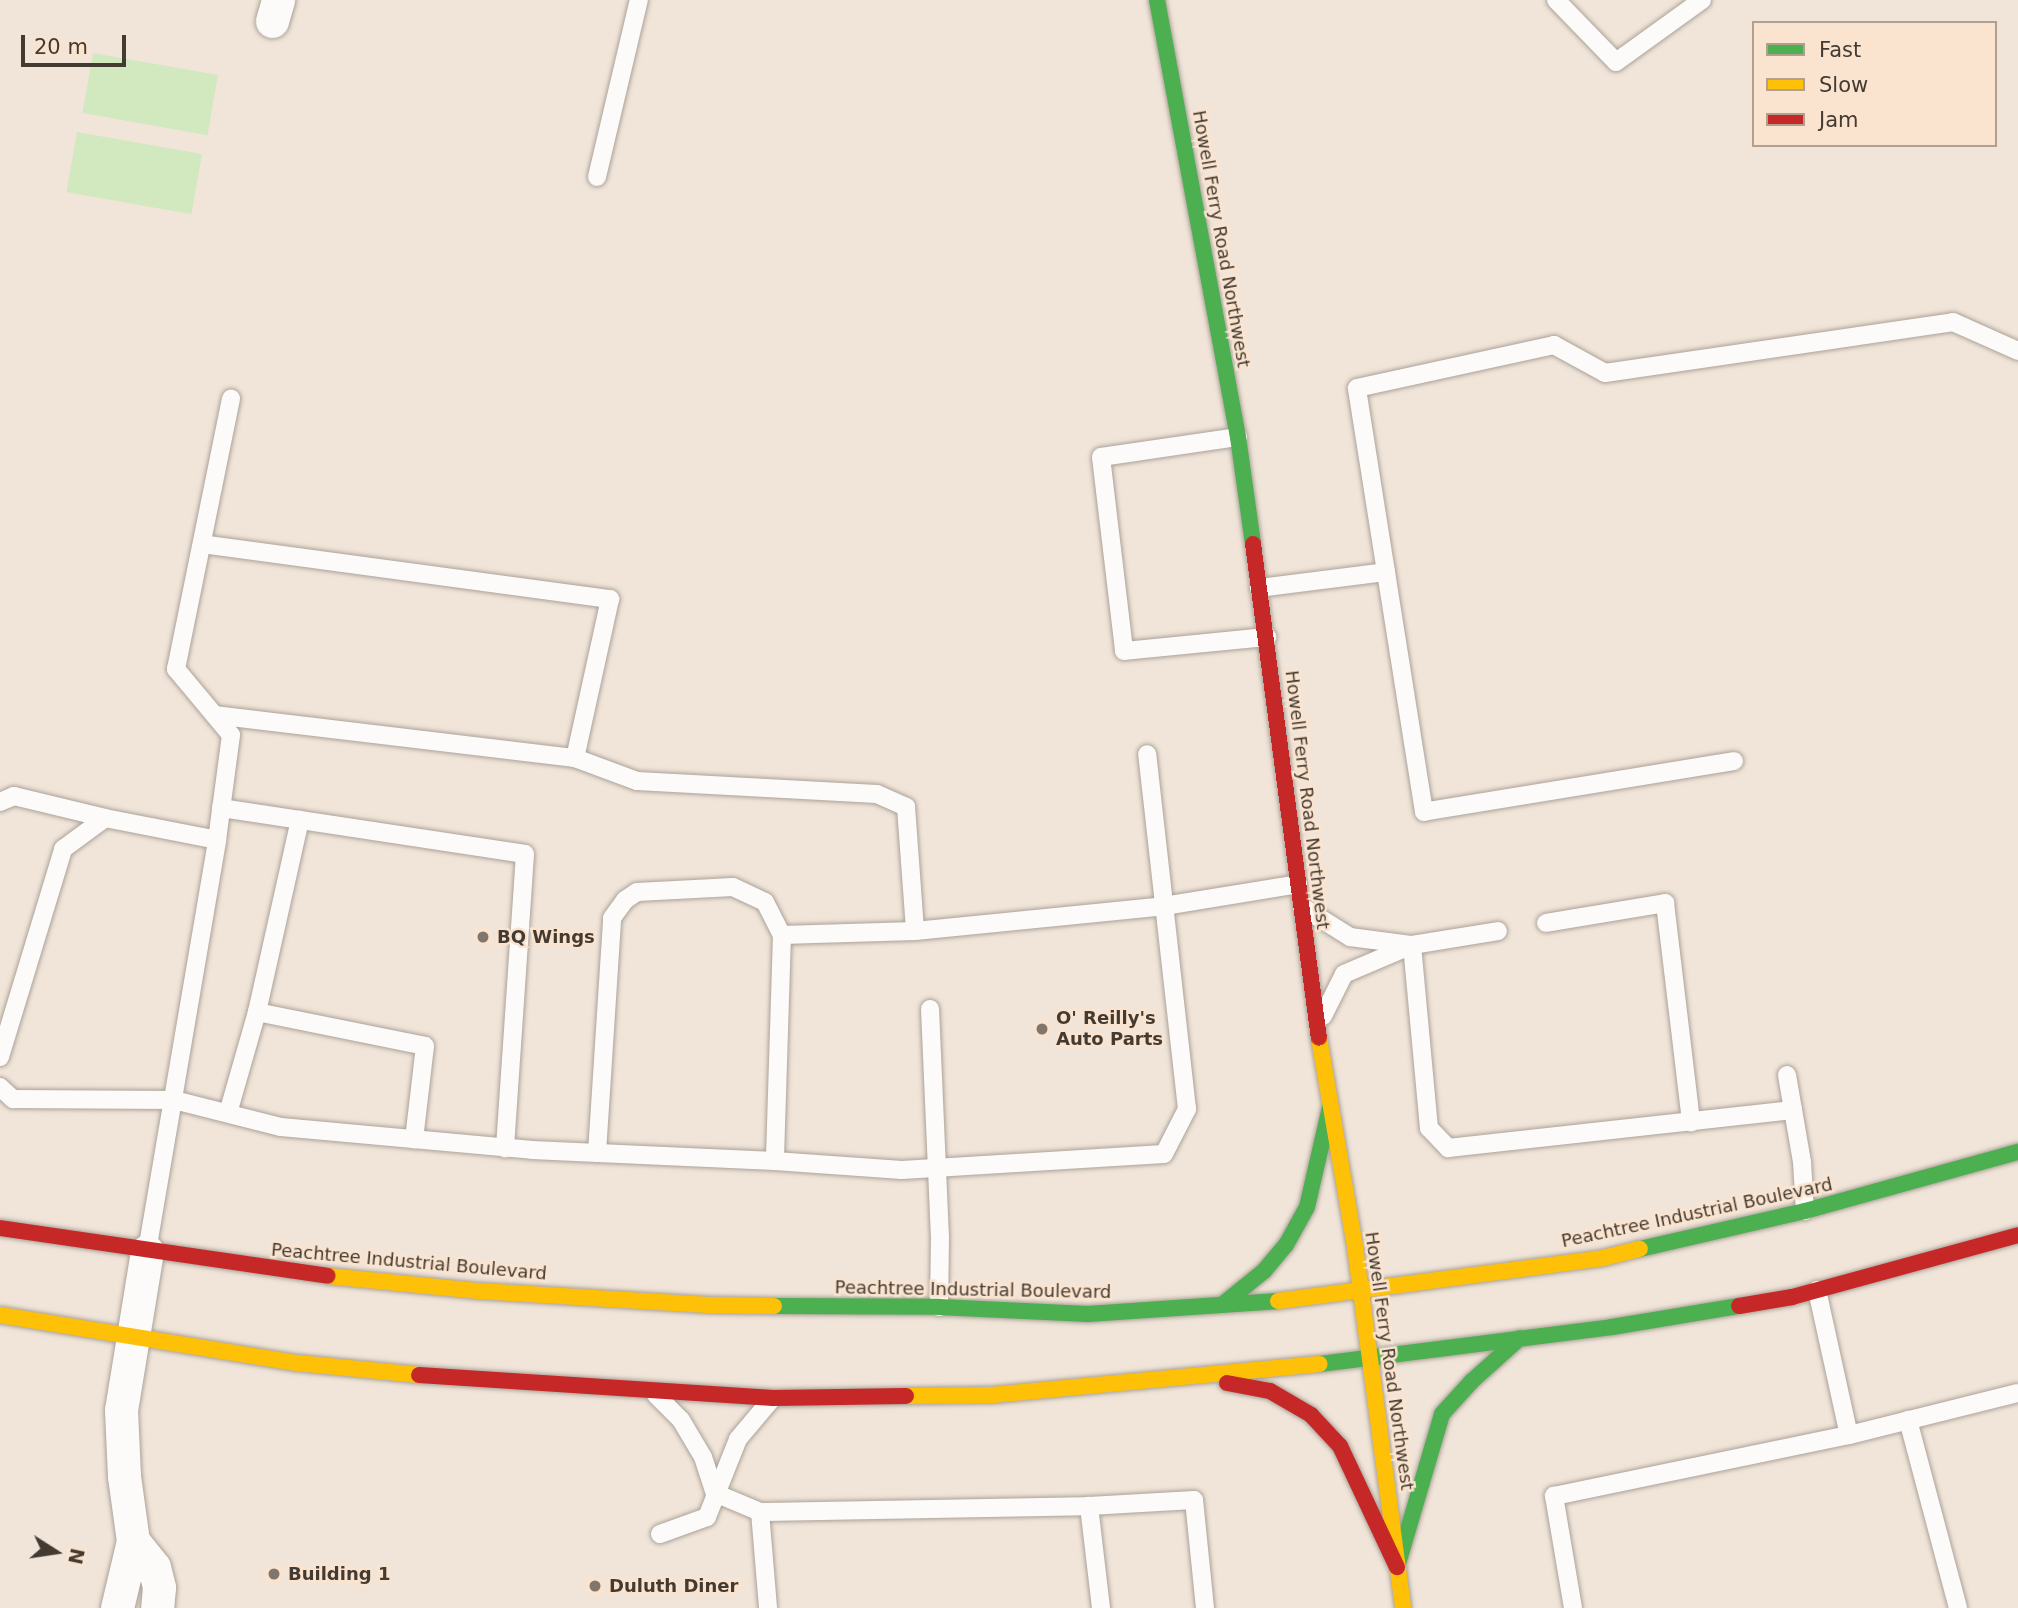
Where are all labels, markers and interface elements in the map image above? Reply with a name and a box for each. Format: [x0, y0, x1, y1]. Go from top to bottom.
scale bar [24, 21, 130, 65]
legend [1752, 21, 1997, 147]
text: 20 m [34, 35, 88, 59]
text: Fast [1819, 38, 1861, 62]
text: Slow [1819, 73, 1868, 97]
text: Jam [1819, 108, 1859, 132]
street label: Howell Ferry Road Northwest [1188, 109, 1254, 369]
street label: Howell Ferry Road Northwest [1280, 669, 1334, 931]
place label: BQ Wings [497, 926, 595, 948]
marker: BQ Wings [475, 929, 491, 945]
place label: O' Reilly's Auto Parts [1056, 1008, 1163, 1050]
marker: O' Reilly's Auto Parts [1034, 1021, 1050, 1037]
street label: Peachtree Industrial Boulevard [1559, 1174, 1835, 1252]
street label: Howell Ferry Road Northwest [1360, 1230, 1418, 1492]
street label: Peachtree Industrial Boulevard [270, 1239, 548, 1285]
street label: Peachtree Industrial Boulevard [834, 1277, 1112, 1303]
north arrow [21, 1517, 91, 1587]
text: N [64, 1546, 89, 1566]
place label: Building 1 [288, 1563, 390, 1585]
marker: Building 1 [266, 1566, 282, 1582]
place label: Duluth Diner [609, 1575, 738, 1597]
marker: Duluth Diner [587, 1578, 603, 1594]

